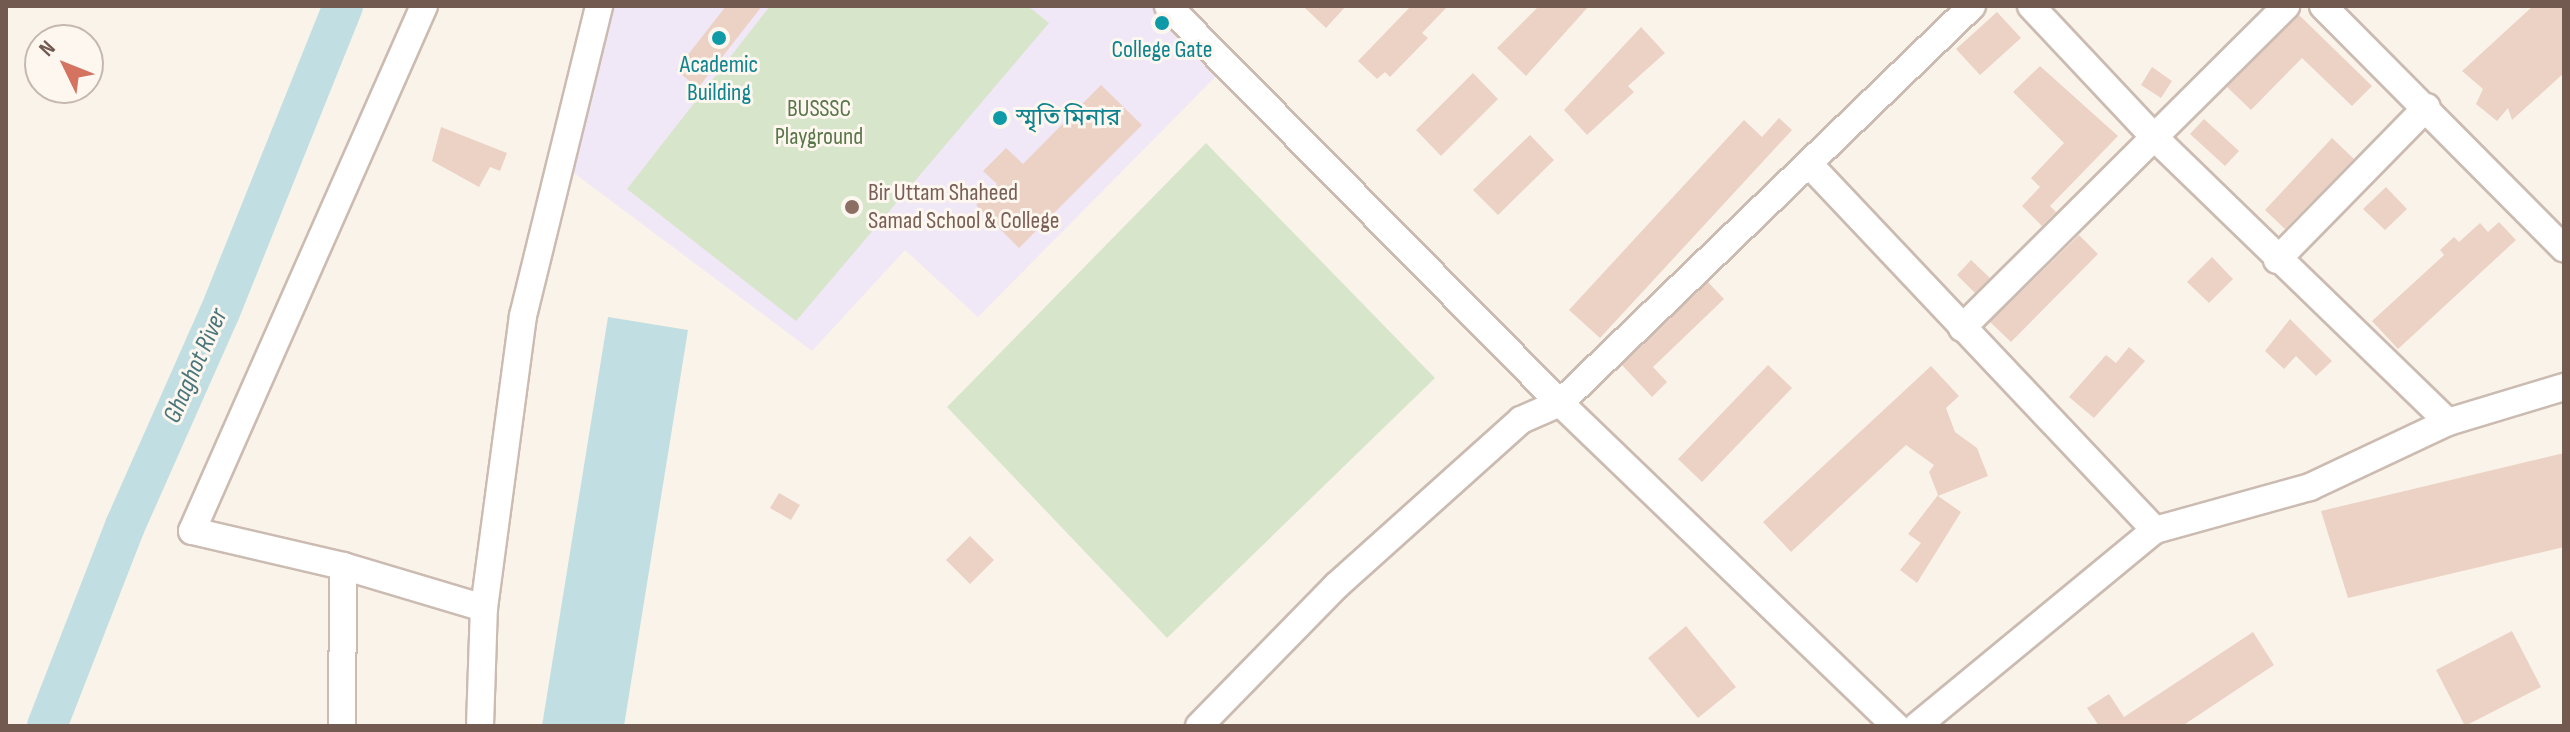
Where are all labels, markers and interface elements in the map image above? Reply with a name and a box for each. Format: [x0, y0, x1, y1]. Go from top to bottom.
marker: College Gate [1153, 14, 1171, 32]
north arrow [24, 24, 104, 104]
marker: Academic Building [710, 29, 728, 47]
text: N [34, 35, 61, 62]
place label: College Gate [1112, 36, 1212, 64]
place label: Academic Building [680, 51, 758, 107]
park label: BUSSSC Playground [775, 95, 863, 151]
place label: স্মৃতি মিনার [1016, 104, 1120, 132]
marker: স্মৃতি মিনার [991, 109, 1009, 127]
place label: Bir Uttam Shaheed Samad School & College [868, 179, 1059, 235]
marker: Bir Uttam Shaheed Samad School & College [843, 198, 861, 216]
water label: Ghaghot River [157, 304, 235, 428]

